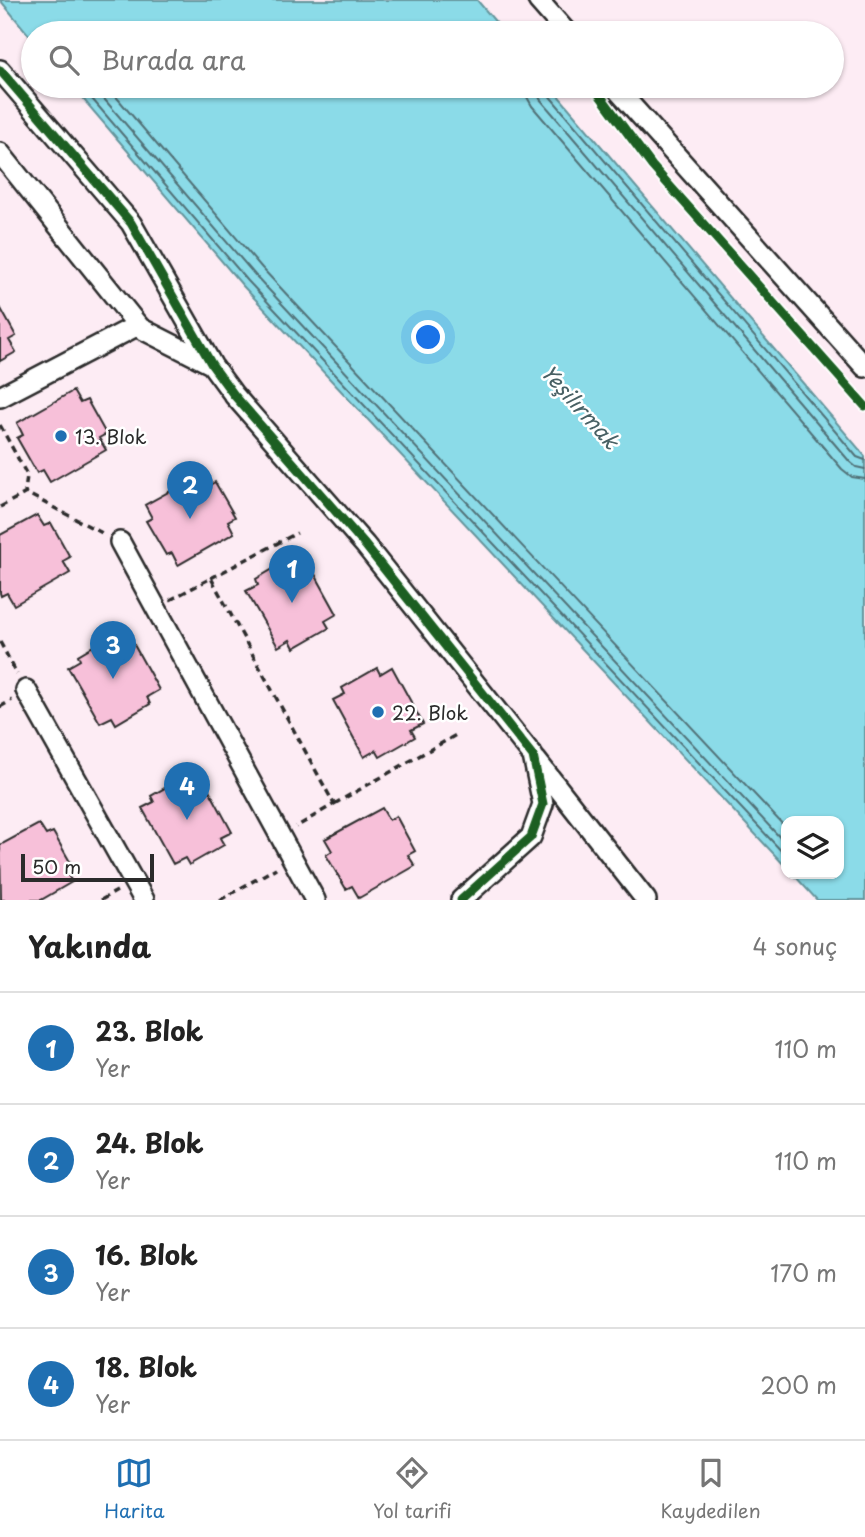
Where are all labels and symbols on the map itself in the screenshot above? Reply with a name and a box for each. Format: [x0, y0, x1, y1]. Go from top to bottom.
your location [411, 320, 445, 354]
water label: Yeşilırmak [534, 357, 629, 456]
place label: 13. Blok [75, 422, 147, 450]
marker: 13. Blok [53, 428, 69, 444]
pin: 2 [167, 461, 213, 519]
pin: 1 [269, 545, 315, 603]
pin: 3 [90, 621, 136, 679]
place label: 22. Blok [392, 698, 468, 726]
marker: 22. Blok [370, 704, 386, 720]
pin: 4 [164, 762, 210, 820]
scale bar [21, 851, 154, 883]

